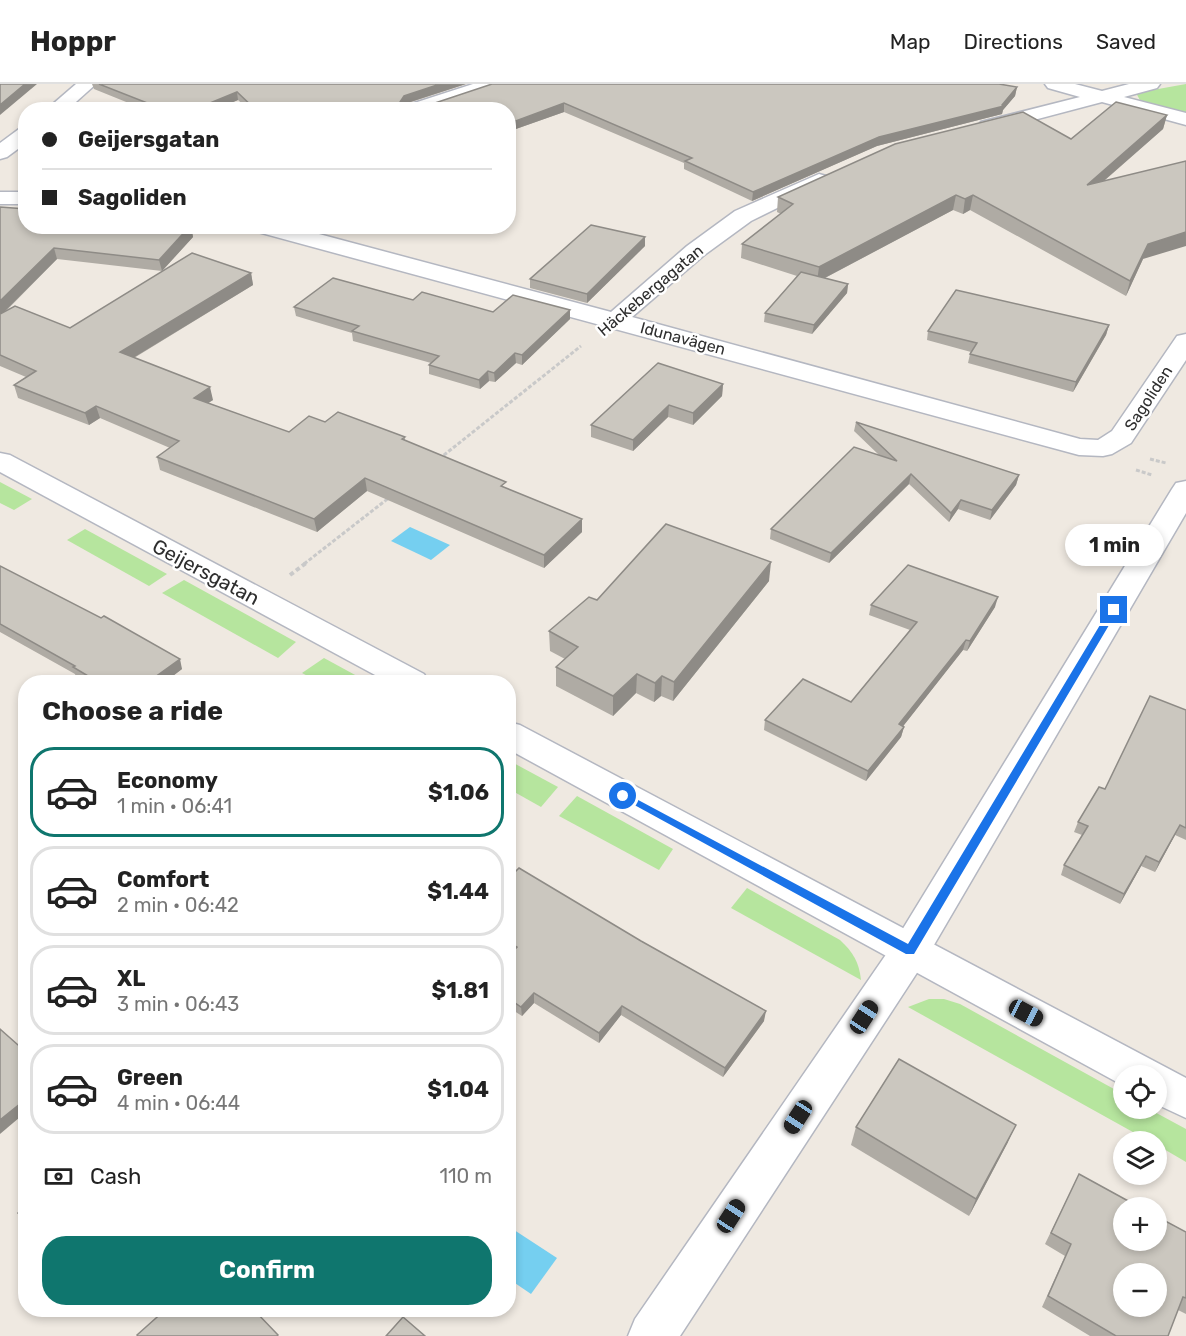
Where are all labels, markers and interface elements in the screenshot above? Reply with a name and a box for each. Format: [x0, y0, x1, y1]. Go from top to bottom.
text: Hoppr [30, 25, 116, 58]
text: Map [890, 29, 931, 54]
text: Directions [964, 29, 1063, 54]
text: Saved [1096, 29, 1156, 54]
text: Geijersgatan [78, 126, 219, 153]
text: Sagoliden [78, 184, 187, 211]
street label: Häckebergagatan [594, 241, 707, 340]
street label: Idunavägen [638, 318, 728, 359]
street label: Sagoliden [1120, 362, 1176, 434]
callout: 1 min [1064, 523, 1164, 565]
text: 1 min [1089, 533, 1140, 557]
street label: Geijersgatan [148, 534, 264, 610]
route end [1100, 596, 1127, 623]
text: Choose a ride [42, 695, 223, 727]
icon: car [45, 765, 99, 819]
text: Economy [117, 767, 218, 794]
text: $1.06 [428, 779, 489, 806]
route start [609, 782, 636, 809]
text: 1 min · 06:41 [117, 794, 232, 818]
icon: car [45, 864, 99, 918]
text: Comfort [117, 866, 209, 893]
text: $1.44 [427, 878, 489, 905]
text: 2 min · 06:42 [117, 893, 239, 917]
icon: car [45, 963, 99, 1017]
text: XL [117, 965, 145, 992]
text: $1.81 [431, 977, 489, 1004]
text: 3 min · 06:43 [117, 992, 239, 1016]
car [847, 997, 881, 1037]
car [1006, 997, 1046, 1029]
icon: car [45, 1062, 99, 1116]
text: Green [117, 1064, 183, 1091]
map controls [1113, 1065, 1167, 1317]
button: locate [1113, 1065, 1167, 1119]
text: $1.04 [427, 1076, 489, 1103]
text: 4 min · 06:44 [117, 1091, 240, 1115]
car [781, 1097, 815, 1137]
button: layers [1113, 1131, 1167, 1185]
icon: cash [42, 1160, 75, 1193]
text: Cash [90, 1163, 141, 1190]
text: 110 m [440, 1164, 492, 1188]
car [714, 1196, 748, 1236]
button: + [1113, 1197, 1167, 1251]
button: Confirm [42, 1236, 492, 1305]
button: − [1113, 1263, 1167, 1317]

